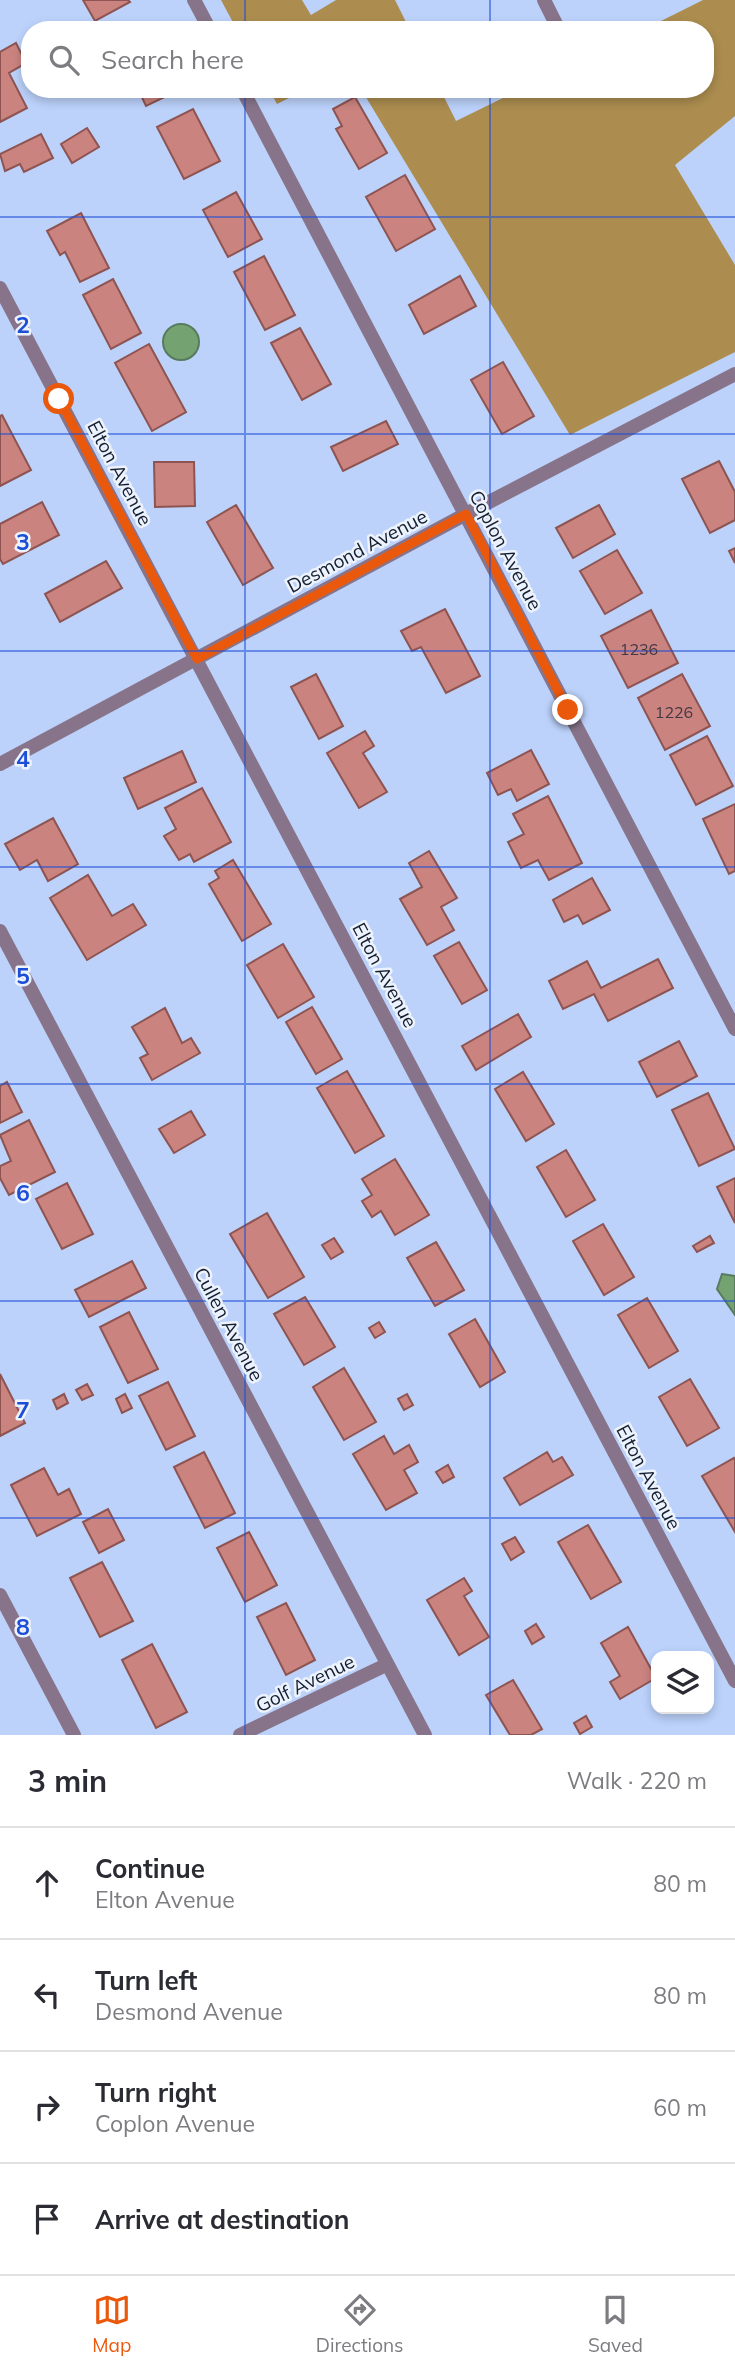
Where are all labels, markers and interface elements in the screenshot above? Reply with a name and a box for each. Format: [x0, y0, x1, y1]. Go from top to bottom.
search box [21, 21, 714, 98]
icon: search [45, 41, 83, 79]
text: Search here [101, 43, 244, 76]
text: 2 [16, 310, 30, 339]
route start [43, 383, 74, 414]
street label: Elton Avenue [82, 416, 158, 530]
street label: Coplon Avenue [464, 486, 548, 614]
street label: Desmond Avenue [283, 504, 431, 598]
text: 3 [16, 527, 30, 556]
house number: 1236 [620, 639, 658, 659]
route end [552, 694, 583, 725]
house number: 1226 [655, 702, 693, 722]
text: 4 [16, 744, 30, 773]
street label: Elton Avenue [347, 918, 423, 1032]
text: 5 [16, 961, 30, 990]
text: 6 [16, 1178, 30, 1207]
street label: Cullen Avenue [189, 1263, 269, 1385]
text: 7 [16, 1395, 30, 1424]
street label: Elton Avenue [611, 1420, 687, 1534]
text: 8 [16, 1612, 30, 1641]
street label: Golf Avenue [252, 1649, 358, 1717]
map controls [651, 1651, 714, 1714]
button: layers [651, 1651, 714, 1714]
text: 3 min [28, 1762, 107, 1800]
text: Walk · 220 m [567, 1766, 707, 1795]
text: Continue [95, 1852, 205, 1885]
icon: ahead [28, 1864, 66, 1902]
text: 80 m [653, 1869, 707, 1898]
text: Elton Avenue [95, 1885, 235, 1914]
text: Turn left [95, 1964, 197, 1997]
icon: left [28, 1976, 66, 2014]
text: 80 m [653, 1981, 707, 2010]
text: Desmond Avenue [95, 1997, 283, 2026]
text: Turn right [95, 2076, 216, 2109]
icon: right [28, 2088, 66, 2126]
text: 60 m [653, 2093, 707, 2122]
text: Coplon Avenue [95, 2109, 255, 2138]
icon: arrive [28, 2200, 66, 2238]
text: Arrive at destination [95, 2203, 350, 2236]
tab: Map [92, 2291, 131, 2357]
tab: Directions [316, 2291, 404, 2357]
tab: Saved [588, 2291, 643, 2357]

